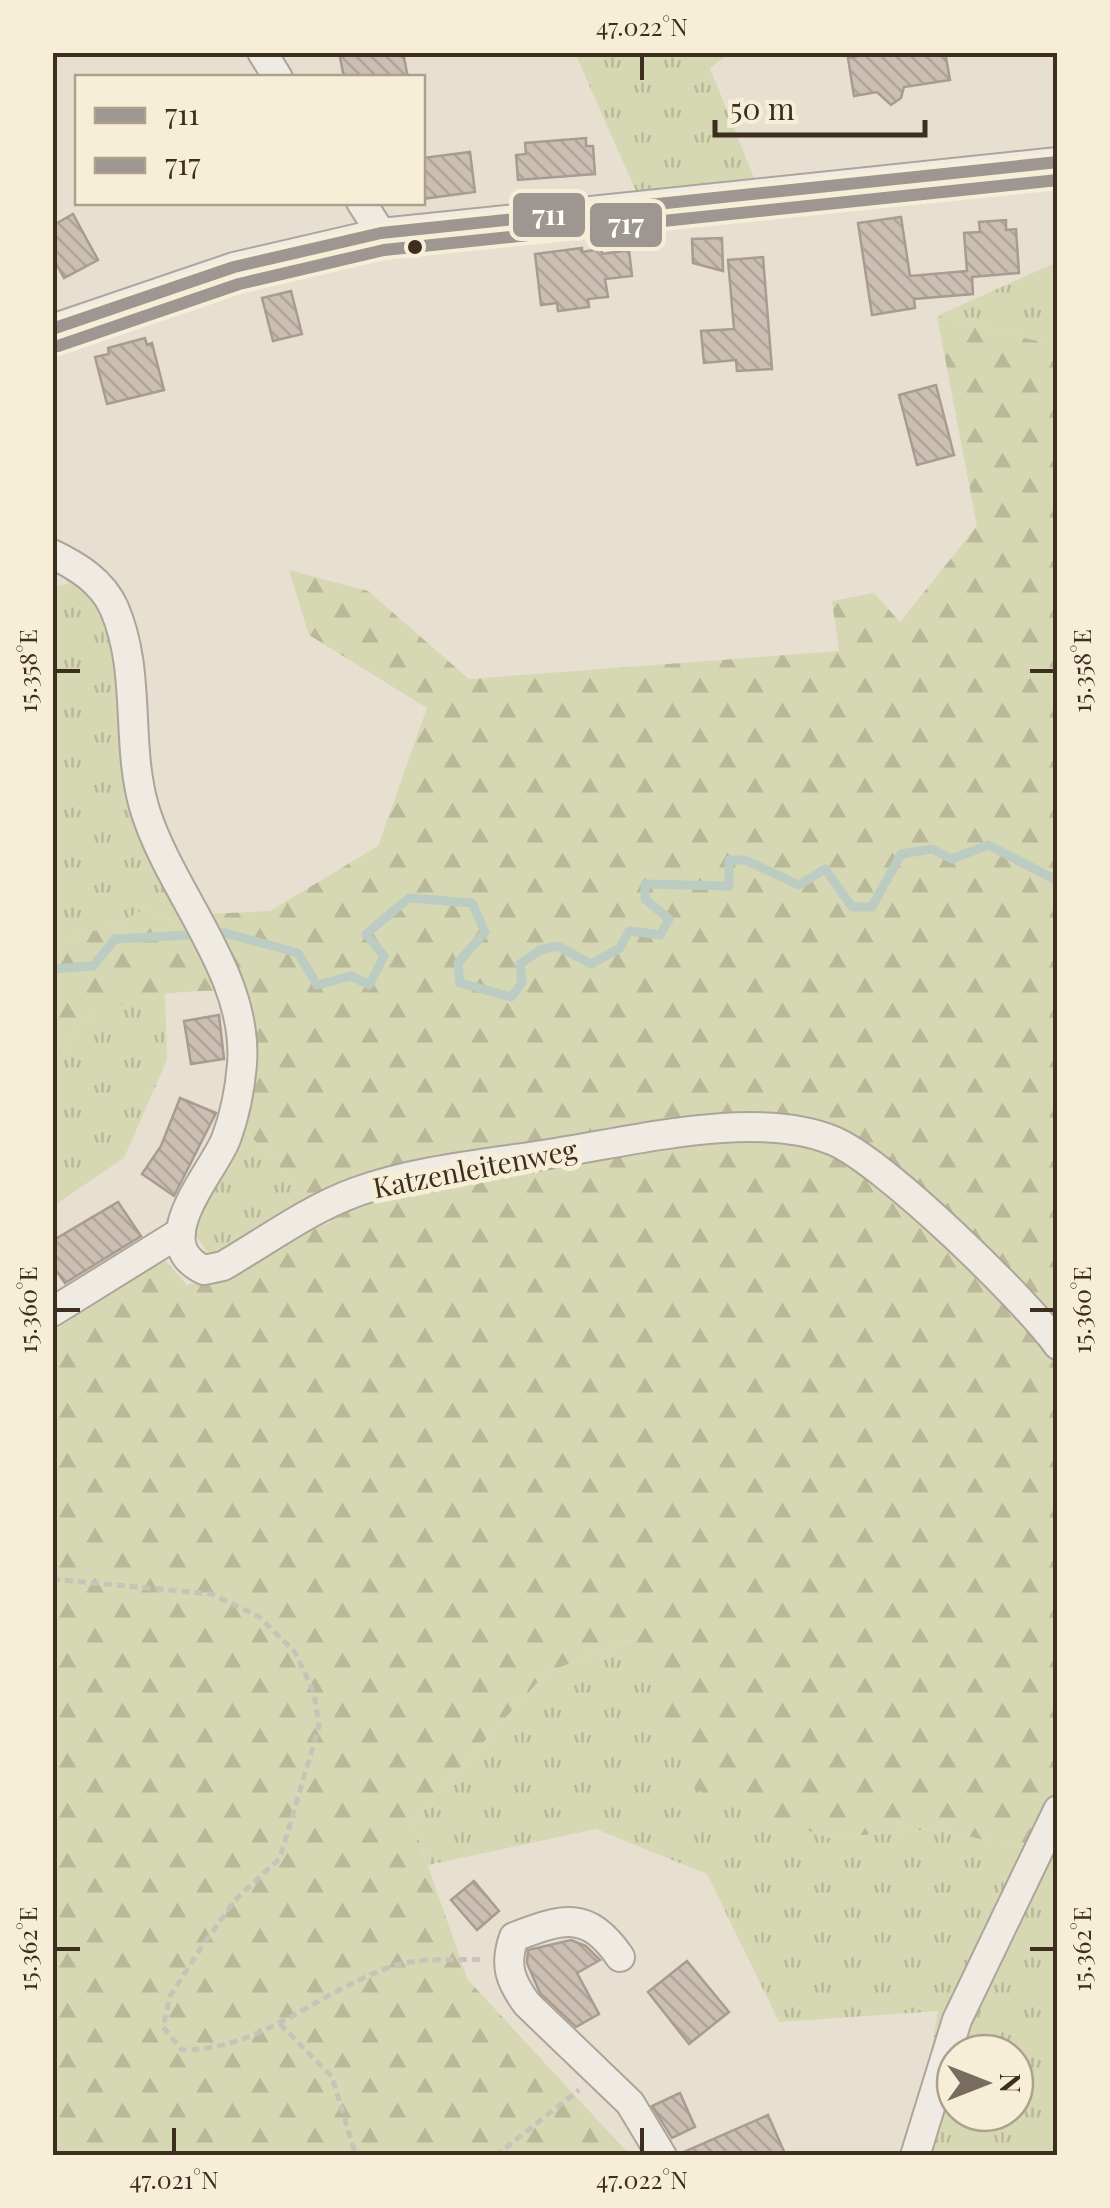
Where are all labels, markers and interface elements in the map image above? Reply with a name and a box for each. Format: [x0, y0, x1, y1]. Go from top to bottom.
text: 47.022°N [596, 9, 688, 42]
legend [75, 75, 425, 205]
scale bar [715, 75, 925, 137]
text: 50 m [730, 88, 795, 128]
text: 711 [165, 93, 199, 133]
text: 717 [165, 143, 200, 183]
line badge: 711 [511, 191, 587, 239]
text: 711 [532, 195, 566, 232]
line badge: 717 [588, 201, 664, 249]
text: 717 [608, 204, 644, 241]
unlabelled marker [405, 237, 425, 257]
text: 15.358°E [10, 629, 43, 713]
text: 15.358°E [1064, 629, 1097, 713]
street label: Katzenleitenweg [369, 1130, 580, 1205]
text: 15.360°E [10, 1266, 43, 1354]
text: 15.360°E [1064, 1266, 1097, 1354]
text: 15.362°E [10, 1907, 43, 1991]
text: 15.362°E [1064, 1907, 1097, 1991]
north arrow [935, 2033, 1035, 2133]
text: N [993, 2073, 1030, 2093]
text: 47.021°N [129, 2162, 219, 2195]
text: 47.022°N [596, 2162, 688, 2195]

